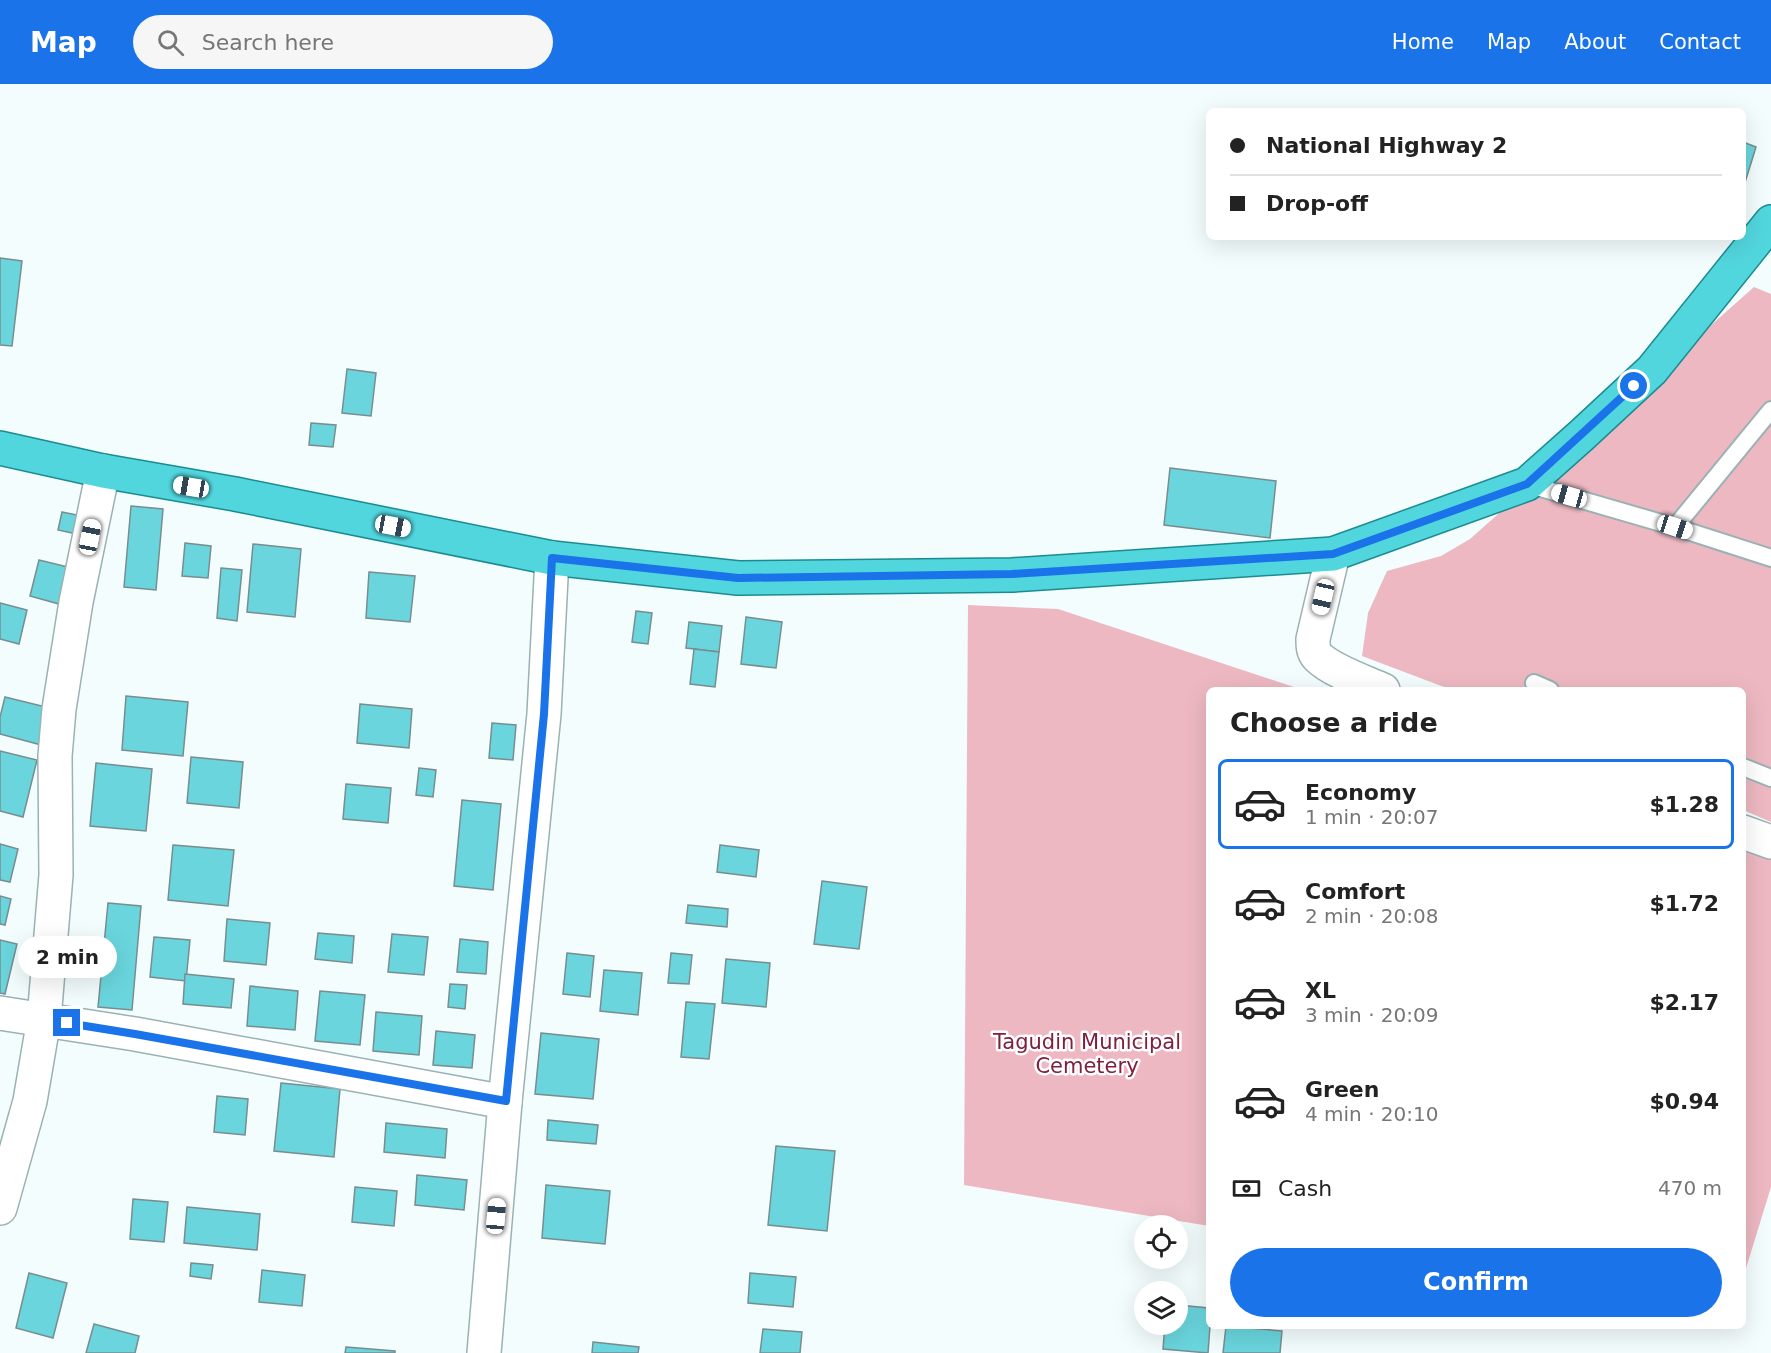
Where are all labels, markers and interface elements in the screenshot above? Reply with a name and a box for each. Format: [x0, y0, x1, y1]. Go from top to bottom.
search box [133, 15, 553, 69]
text: Map [30, 26, 97, 59]
icon: search [154, 26, 187, 59]
text: Search here [202, 30, 334, 55]
text: Home [1392, 30, 1454, 54]
text: Map [1487, 30, 1531, 54]
text: About [1564, 30, 1626, 54]
text: Contact [1659, 30, 1741, 54]
text: National Highway 2 [1266, 133, 1507, 158]
text: Drop-off [1266, 191, 1368, 216]
route start [1620, 372, 1647, 399]
car [172, 475, 210, 499]
car [1549, 482, 1589, 510]
car [1655, 513, 1695, 541]
car [374, 514, 412, 538]
car [78, 518, 102, 556]
car [1310, 577, 1336, 617]
text: Choose a ride [1230, 707, 1438, 738]
icon: car [1233, 777, 1287, 831]
text: Economy [1305, 780, 1416, 805]
text: $1.28 [1649, 792, 1719, 817]
text: 1 min · 20:07 [1305, 805, 1439, 829]
icon: car [1233, 876, 1287, 930]
text: Comfort [1305, 879, 1405, 904]
text: $1.72 [1649, 891, 1719, 916]
text: 2 min · 20:08 [1305, 904, 1439, 928]
callout: 2 min [17, 936, 116, 978]
text: 2 min [36, 945, 99, 969]
icon: car [1233, 975, 1287, 1029]
text: XL [1305, 978, 1336, 1003]
text: $2.17 [1649, 990, 1719, 1015]
text: 3 min · 20:09 [1305, 1003, 1439, 1027]
route end [53, 1009, 80, 1036]
park label: Tagudin Municipal Cemetery [992, 1030, 1181, 1078]
icon: car [1233, 1074, 1287, 1128]
text: Green [1305, 1077, 1379, 1102]
text: $0.94 [1649, 1089, 1719, 1114]
text: 4 min · 20:10 [1305, 1102, 1439, 1126]
icon: cash [1230, 1172, 1263, 1205]
text: Cash [1278, 1176, 1332, 1201]
text: 470 m [1658, 1176, 1722, 1200]
car [485, 1197, 507, 1235]
map controls [1134, 1215, 1188, 1335]
button: locate [1134, 1215, 1188, 1269]
button: Confirm [1230, 1248, 1722, 1317]
button: layers [1134, 1281, 1188, 1335]

